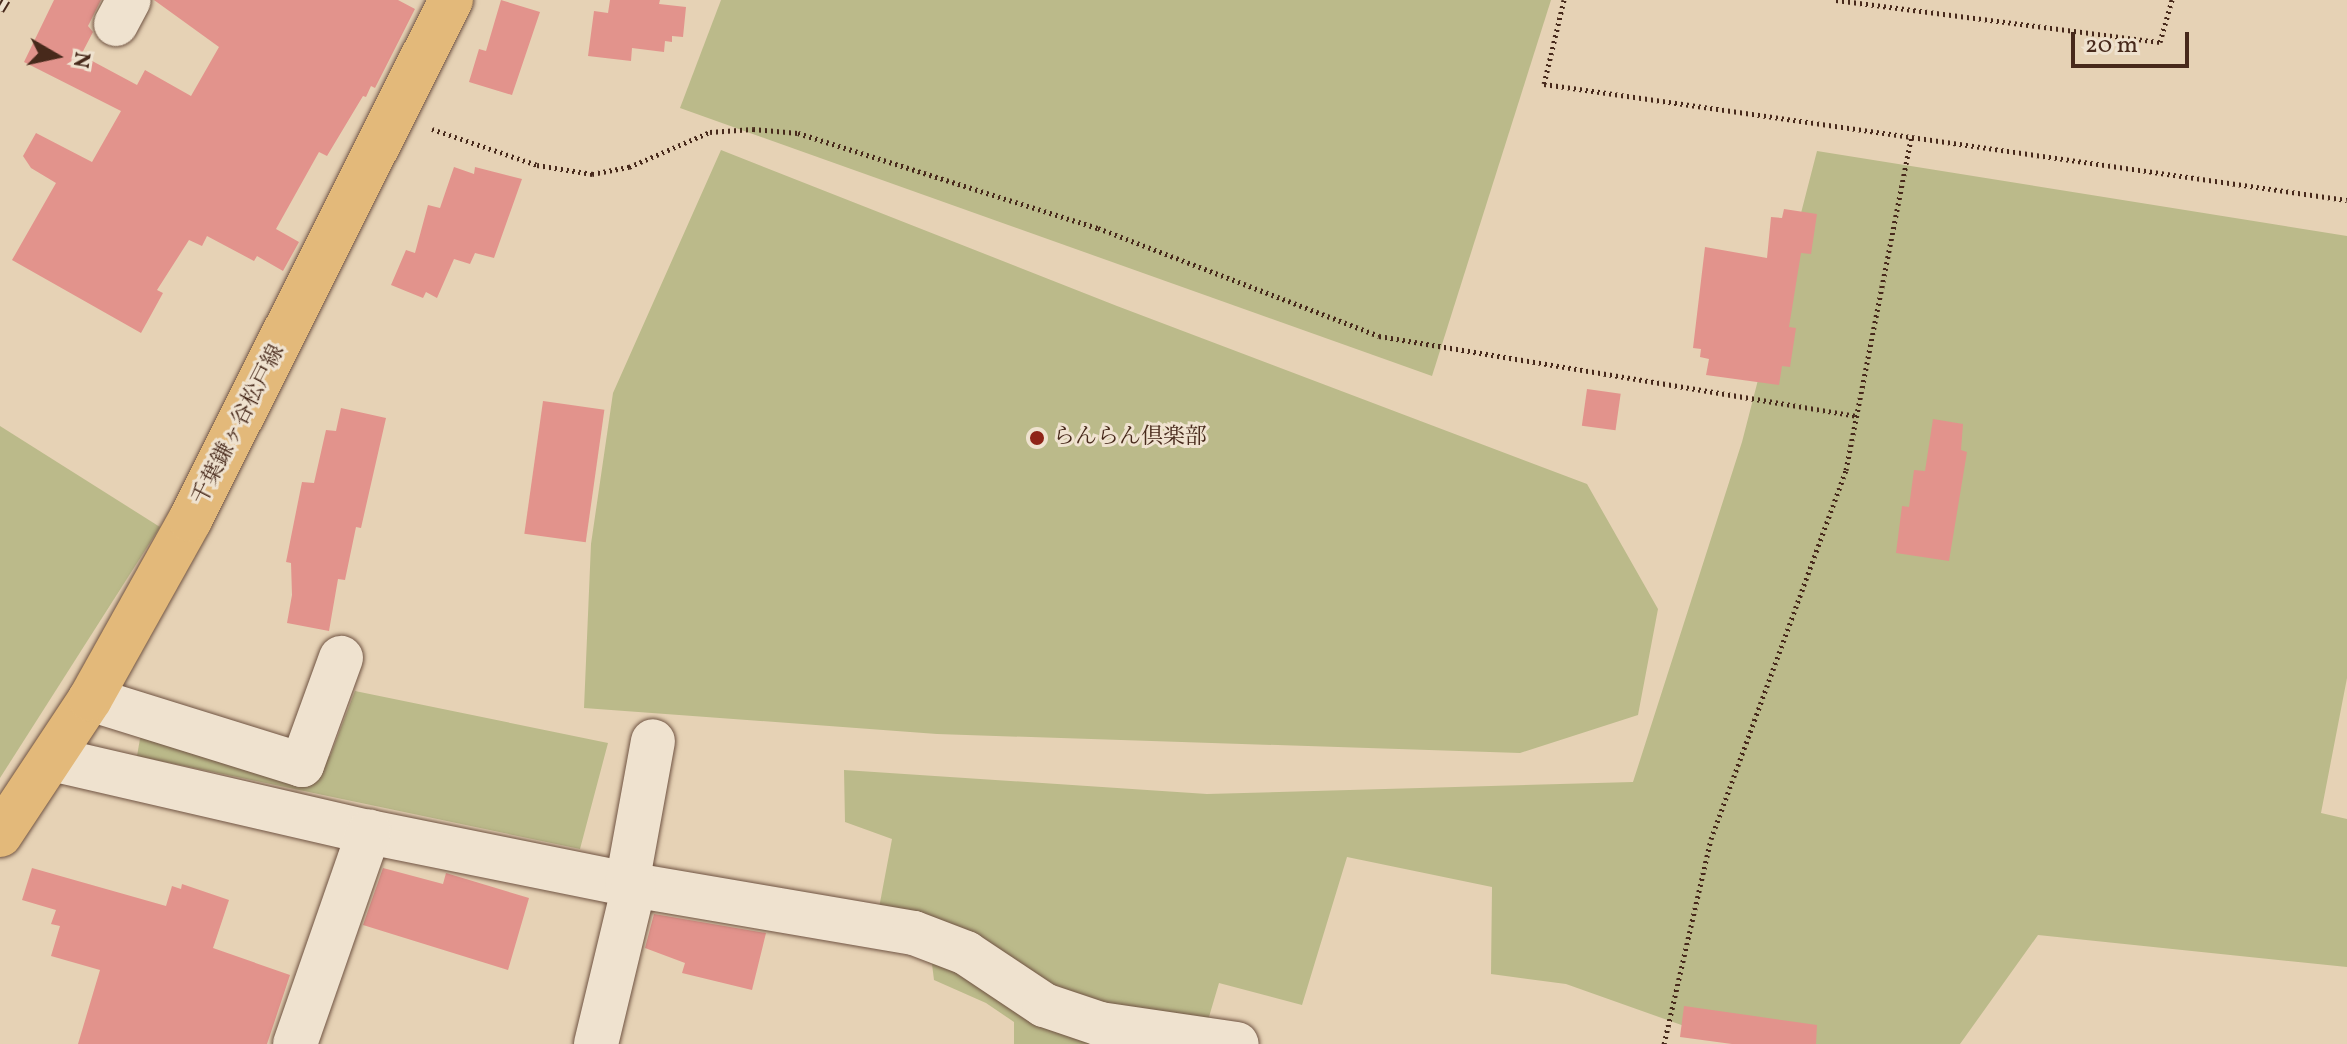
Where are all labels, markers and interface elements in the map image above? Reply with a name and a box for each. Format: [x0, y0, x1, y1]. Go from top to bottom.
north arrow [16, 16, 96, 96]
scale bar [2075, 16, 2193, 66]
text: 20 m [2085, 29, 2138, 63]
text: N [64, 50, 97, 70]
street label: 千葉鎌ヶ谷松戸線 [187, 341, 291, 509]
place label: らんらん倶楽部 [1053, 425, 1207, 451]
marker: らんらん倶楽部 [1028, 429, 1046, 447]

